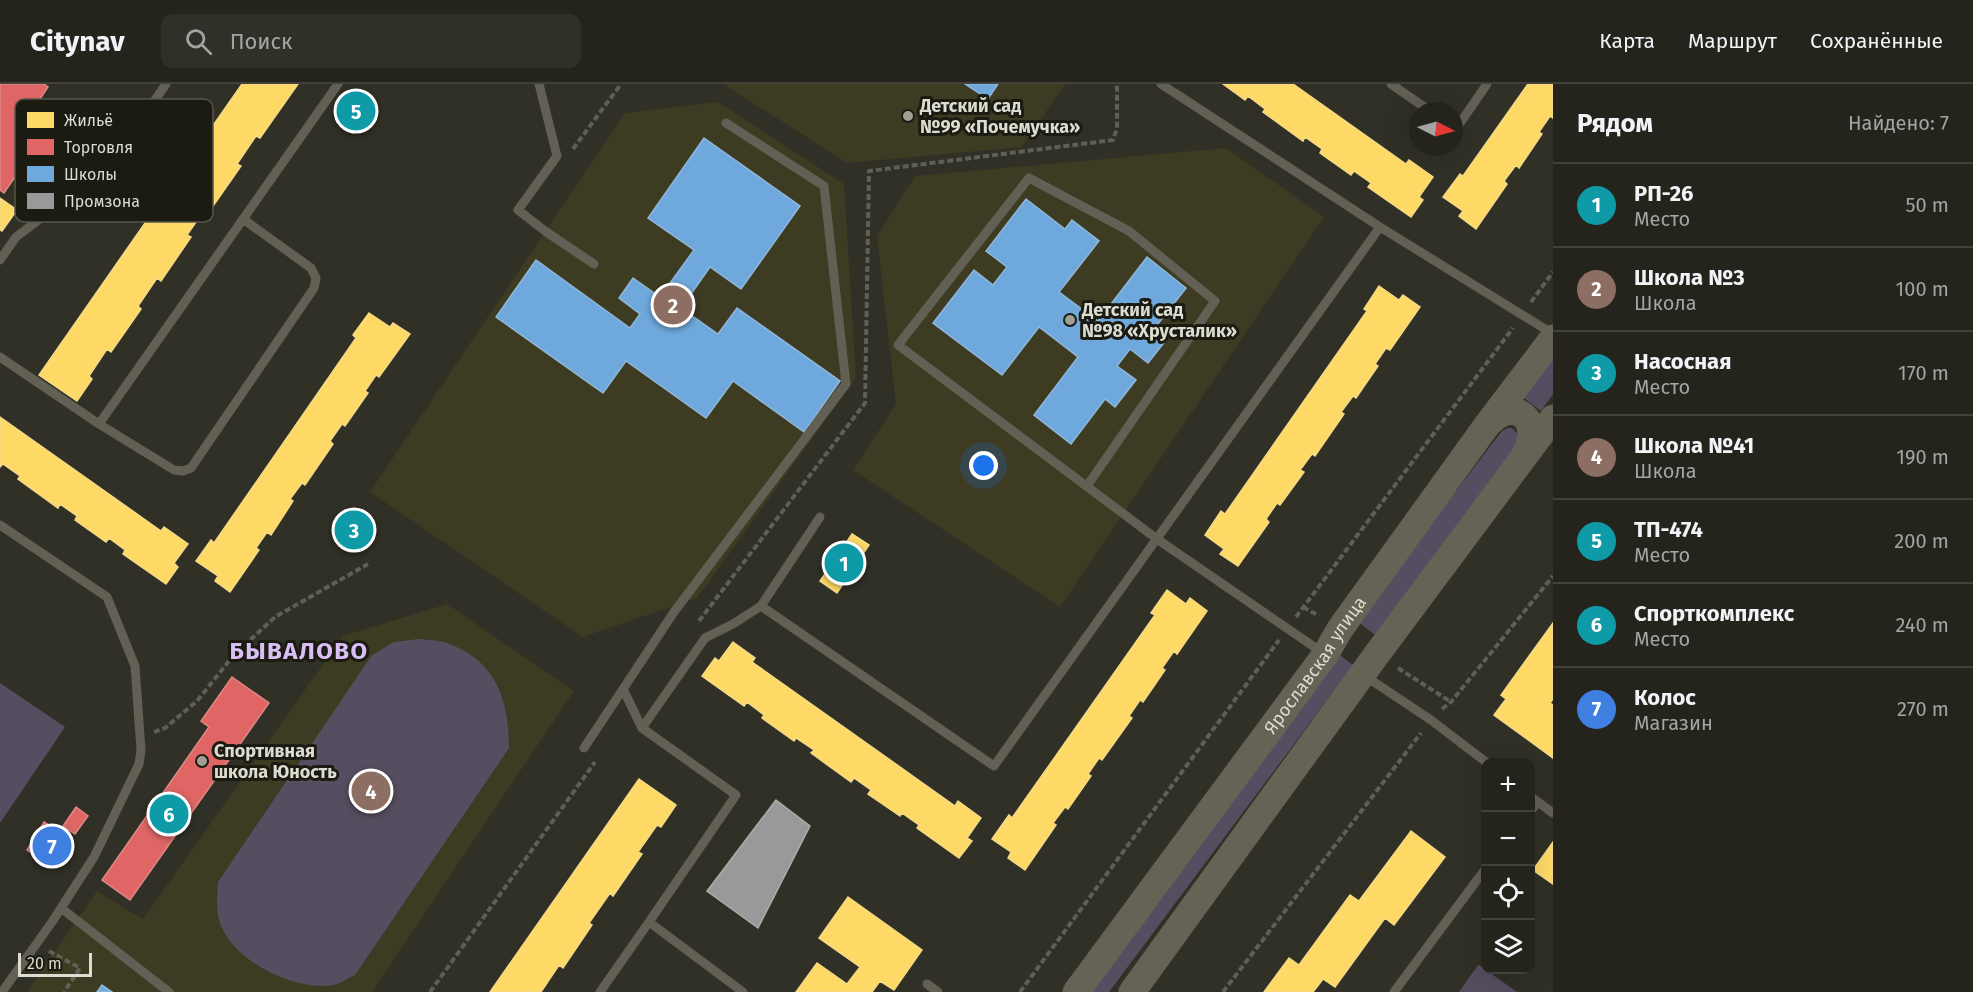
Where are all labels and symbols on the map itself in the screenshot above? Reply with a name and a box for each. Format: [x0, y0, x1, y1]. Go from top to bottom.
pin: 5 [336, 88, 376, 134]
place label: Детский сад №99 «Почемучка» [919, 95, 1080, 138]
legend [15, 99, 213, 222]
north arrow [1409, 102, 1463, 156]
marker: Детский сад №99 «Почемучка» [901, 109, 915, 123]
text: Жильё [64, 111, 113, 130]
text: Торговля [64, 138, 133, 157]
text: Школы [64, 165, 117, 184]
text: Промзона [64, 192, 140, 211]
pin: 2 [654, 282, 692, 328]
place label: Детский сад №98 «Хрусталик» [1081, 299, 1237, 342]
marker: Детский сад №98 «Хрусталик» [1063, 313, 1077, 327]
your location [969, 451, 998, 480]
pin: 3 [334, 508, 374, 552]
pin: 1 [824, 540, 864, 586]
street label: Ярославская улица [1259, 592, 1371, 739]
district label: БЫВАЛОВО [229, 637, 369, 665]
place label: Спортивная школа Юность [214, 740, 337, 783]
marker: Спортивная школа Юность [195, 754, 209, 768]
pin: 4 [352, 768, 391, 814]
pin: 6 [150, 792, 188, 836]
pin: 7 [32, 824, 72, 868]
scale bar [18, 950, 92, 978]

